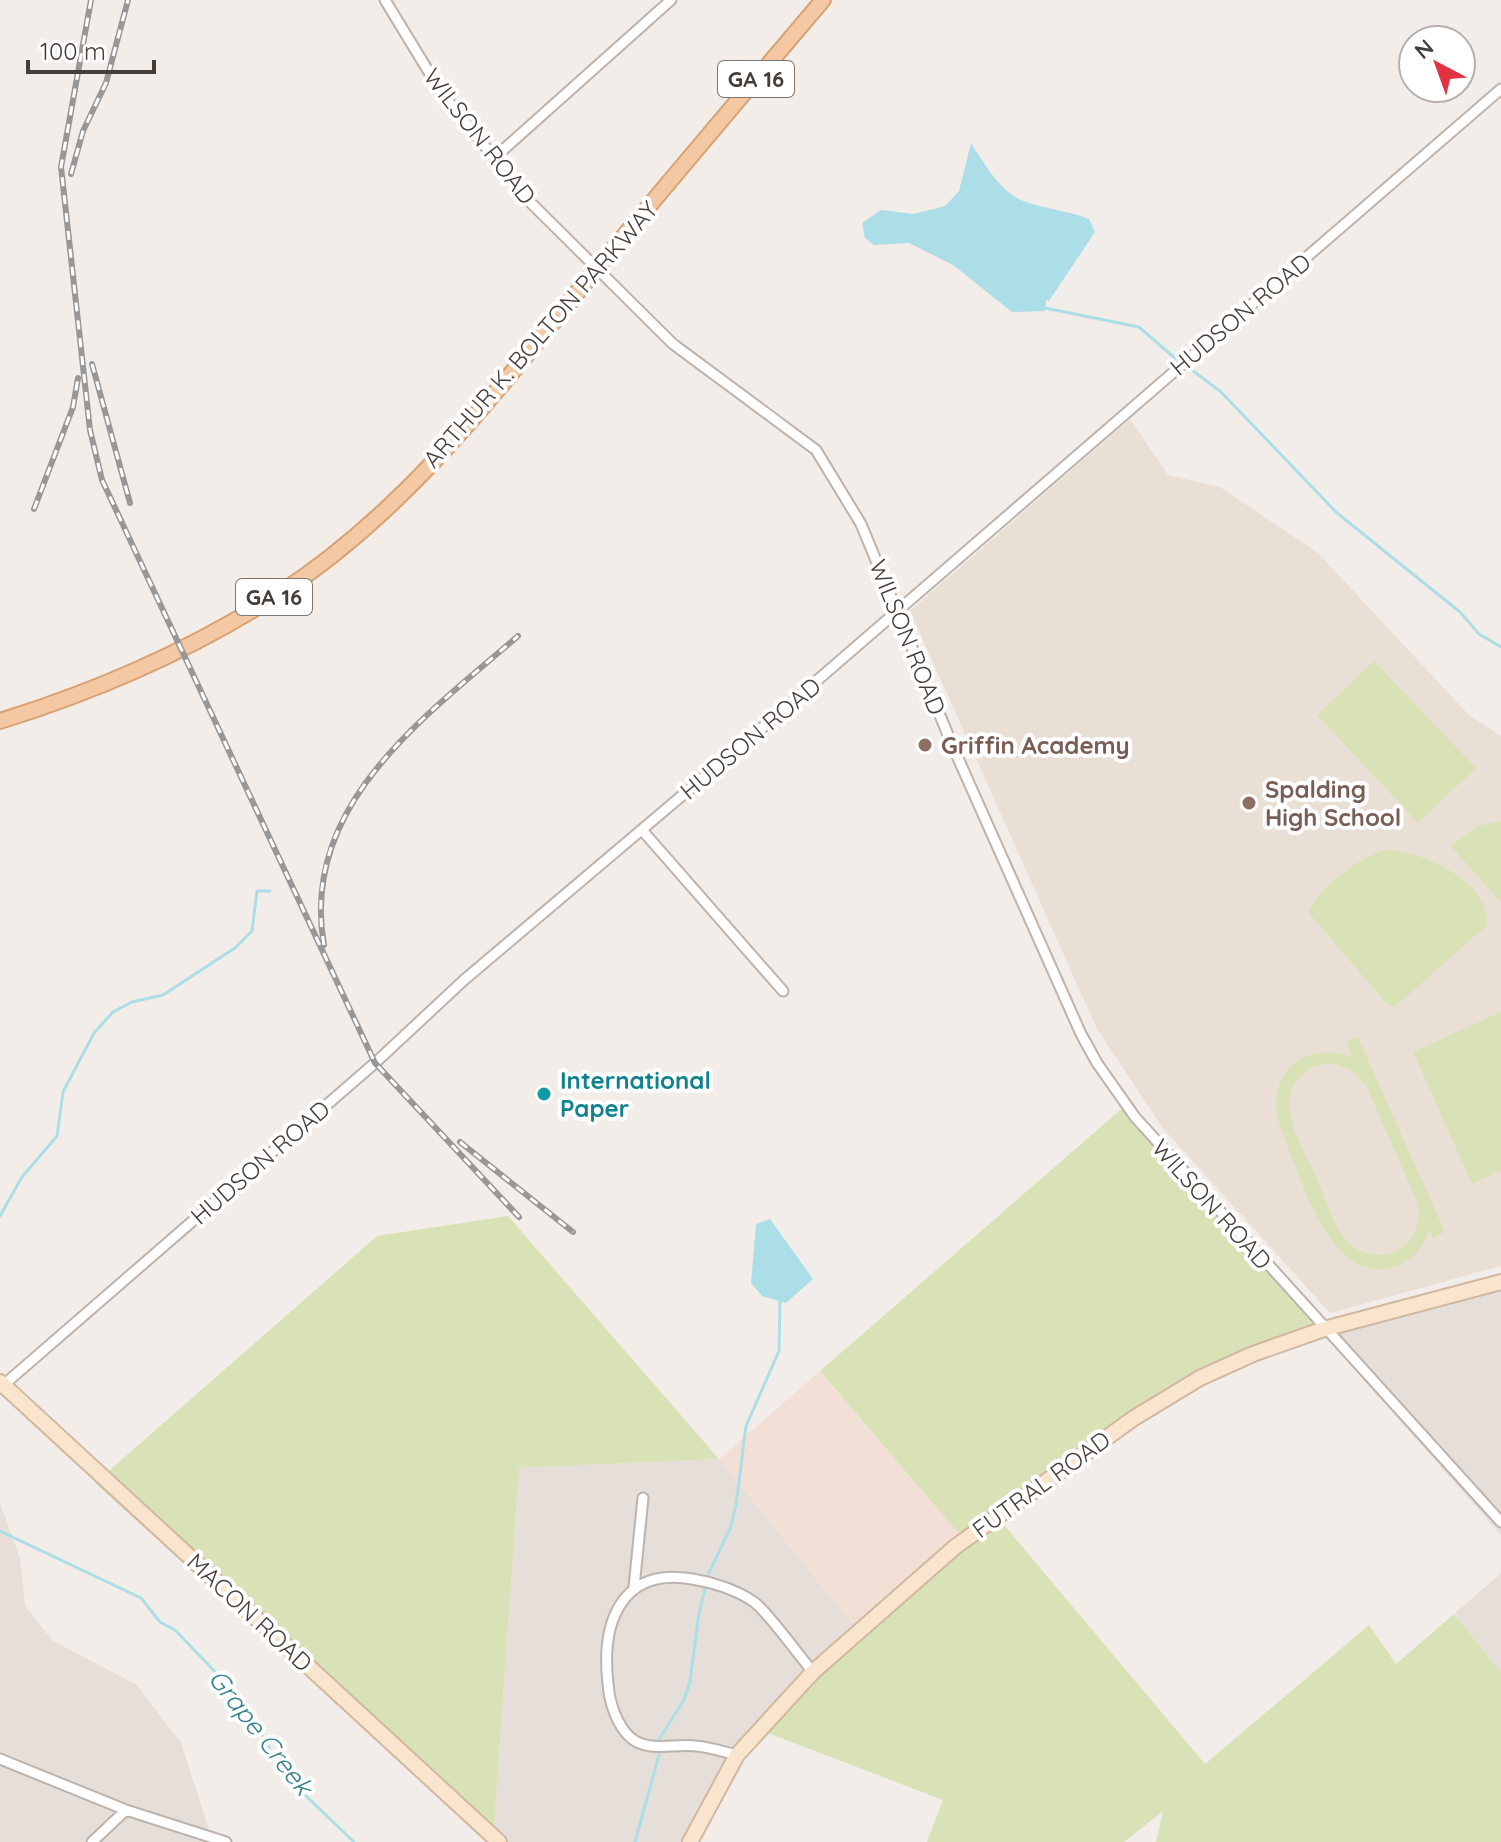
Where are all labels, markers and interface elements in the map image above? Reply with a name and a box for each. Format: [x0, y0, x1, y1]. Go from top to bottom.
scale bar [28, 24, 154, 74]
north arrow [1397, 24, 1477, 104]
text: N [1409, 33, 1439, 65]
text: 100 m [40, 36, 106, 66]
road number: GA 16 [718, 61, 794, 97]
street label: WILSON ROAD [417, 62, 543, 210]
street label: ARTHUR K. BOLTON PARKWAY [416, 195, 664, 473]
street label: HUDSON ROAD [1164, 246, 1316, 382]
street label: WILSON ROAD [863, 555, 953, 719]
road number: GA 16 [236, 579, 312, 615]
street label: HUDSON ROAD [674, 670, 826, 806]
place label: Griffin Academy [941, 730, 1130, 760]
marker: Griffin Academy [916, 736, 934, 754]
place label: Spalding High School [1265, 774, 1401, 832]
marker: Spalding High School [1240, 794, 1258, 812]
place label: International Paper [560, 1065, 711, 1123]
marker: International Paper [535, 1085, 553, 1103]
street label: HUDSON ROAD [184, 1093, 336, 1231]
street label: WILSON ROAD [1146, 1133, 1278, 1275]
street label: FUTRAL ROAD [966, 1424, 1116, 1544]
street label: MACON ROAD [181, 1546, 319, 1678]
water label: Grape Creek [202, 1662, 322, 1803]

